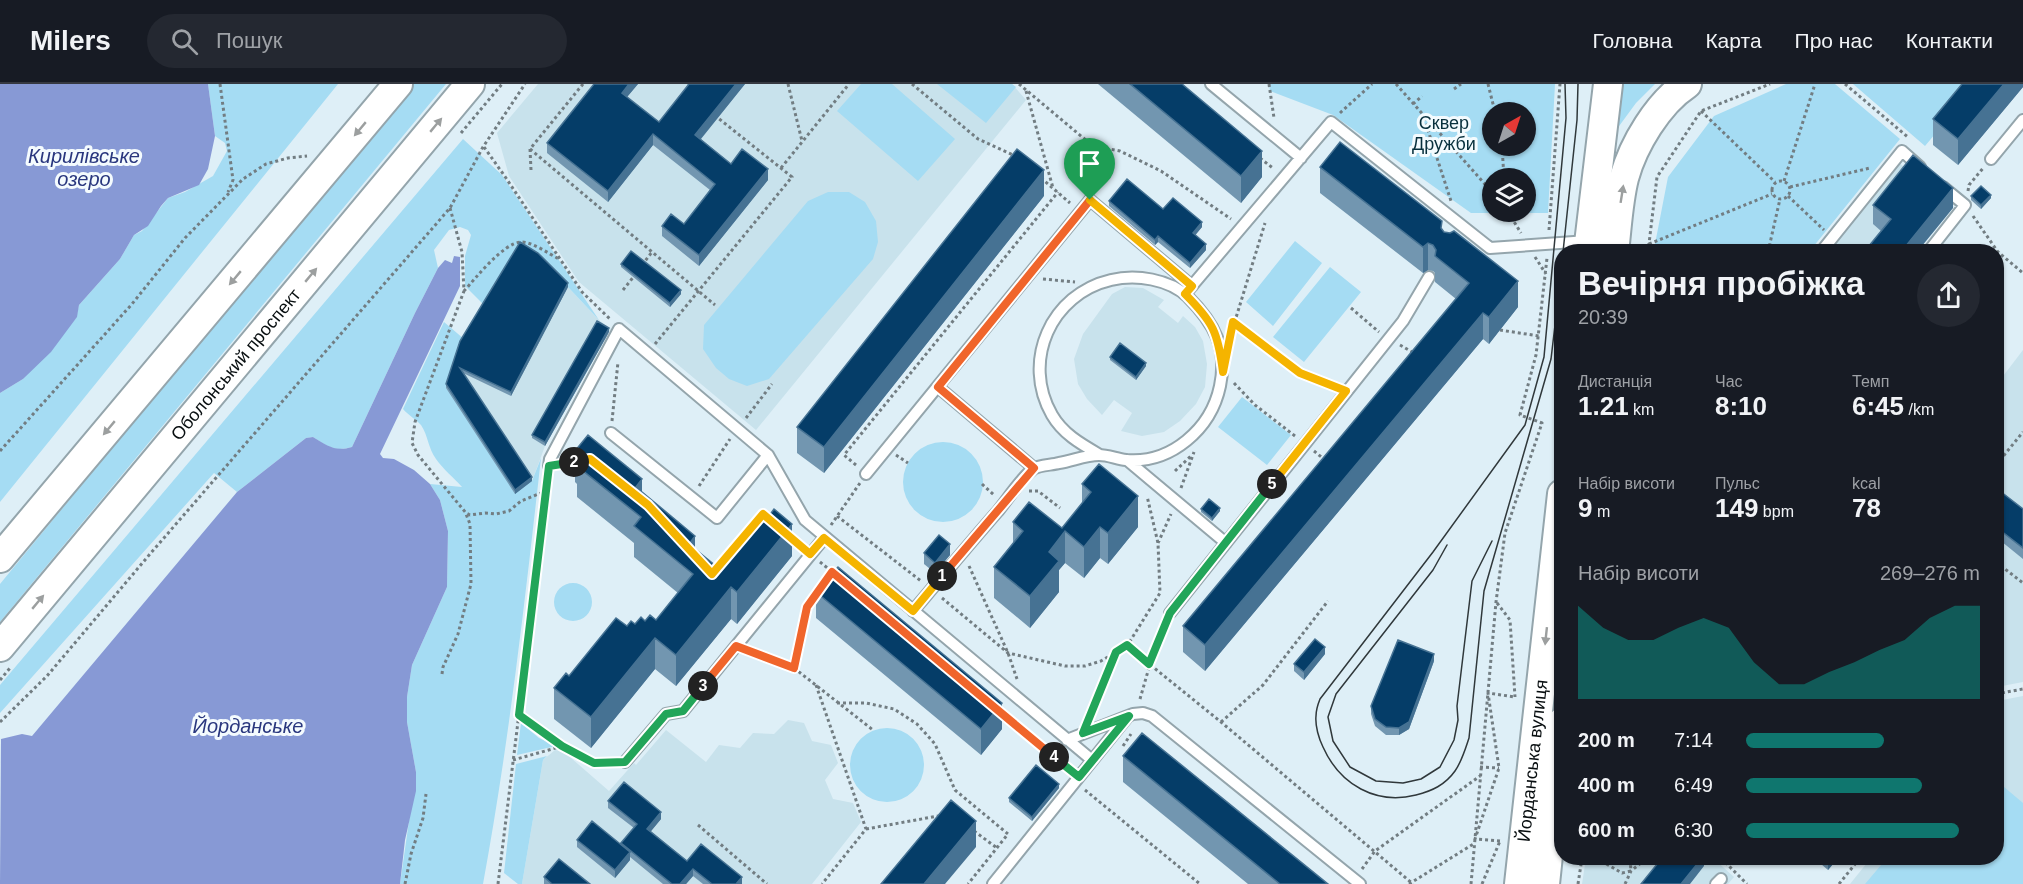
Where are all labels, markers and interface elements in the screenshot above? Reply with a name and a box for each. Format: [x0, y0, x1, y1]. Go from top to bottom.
search box [147, 14, 567, 68]
text: Milers [30, 25, 111, 56]
icon: search [168, 25, 201, 58]
text: Пошук [216, 28, 282, 53]
text: Головна [1593, 29, 1672, 52]
text: Карта [1705, 29, 1762, 52]
text: Про нас [1795, 29, 1873, 52]
text: Контакти [1906, 29, 1993, 52]
north arrow [1482, 102, 1536, 156]
map controls [1482, 102, 1536, 222]
park label: Сквер Дружби [1412, 113, 1476, 154]
one-way arrow [429, 118, 442, 133]
one-way arrow [354, 121, 367, 136]
pin [1064, 138, 1115, 200]
water label: Кирилівське озеро [28, 145, 140, 190]
icon: arrive [1073, 147, 1106, 180]
button: layers [1482, 168, 1536, 222]
one-way arrow [1617, 184, 1626, 203]
button: share [1917, 264, 1980, 327]
text: Вечірня пробіжка [1578, 265, 1864, 302]
one-way arrow [304, 268, 317, 283]
one-way arrow [228, 270, 241, 286]
street label: Оболонський проспект [167, 285, 305, 444]
text: 20:39 [1578, 306, 1628, 328]
text: Дистанція [1578, 373, 1652, 390]
text: Час [1715, 373, 1743, 390]
text: Темп [1852, 373, 1889, 390]
text: 1.21 [1578, 391, 1629, 421]
text: 8:10 [1715, 391, 1767, 421]
text: 6:45 [1852, 391, 1904, 421]
text: km [1629, 401, 1654, 418]
text: /km [1904, 401, 1934, 418]
one-way arrow [103, 420, 116, 435]
pin: 2 [559, 447, 589, 477]
text: 2 [570, 453, 578, 470]
pin: 5 [1257, 469, 1287, 499]
text: 5 [1268, 475, 1276, 492]
text: Набір висоти [1578, 475, 1675, 492]
text: Пульс [1715, 475, 1760, 492]
text: kcal [1852, 475, 1880, 492]
text: 9 [1578, 493, 1592, 523]
text: 149 [1715, 493, 1758, 523]
text: 78 [1852, 493, 1881, 523]
text: m [1592, 503, 1610, 520]
text: bpm [1758, 503, 1794, 520]
pin: 1 [927, 561, 957, 591]
text: Набір висоти [1578, 562, 1699, 584]
text: 269–276 m [1880, 562, 1980, 584]
text: 1 [938, 567, 946, 584]
one-way arrow [31, 594, 44, 610]
one-way arrow [1541, 626, 1551, 645]
pin: 3 [688, 671, 718, 701]
text: 3 [699, 677, 707, 694]
street label: Йорданська вулиця [1513, 679, 1551, 843]
water label: Йорданське [193, 715, 303, 737]
text: 200 m [1578, 729, 1635, 751]
text: 7:14 [1674, 729, 1713, 751]
pin: 4 [1039, 742, 1069, 772]
text: 4 [1050, 748, 1058, 765]
text: 400 m [1578, 774, 1635, 796]
text: 6:49 [1674, 774, 1713, 796]
text: 600 m [1578, 819, 1635, 841]
text: 6:30 [1674, 819, 1713, 841]

